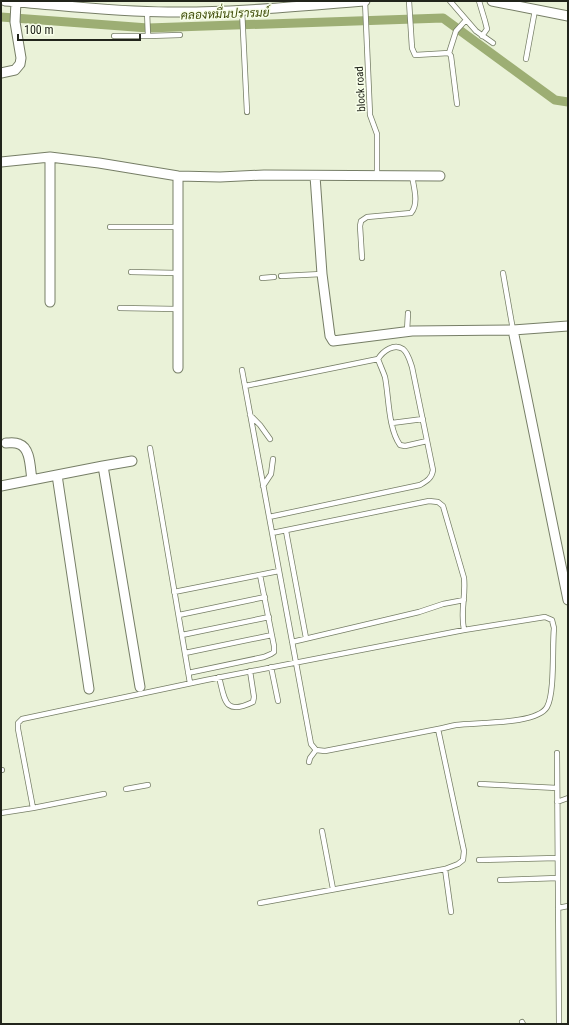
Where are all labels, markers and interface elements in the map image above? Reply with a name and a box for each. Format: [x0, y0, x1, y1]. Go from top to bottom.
water label: คลองหมื่นปรารมย์ [180, 1, 272, 23]
scale bar [18, 16, 140, 42]
text: 100 m [24, 23, 54, 37]
street label: block road [353, 66, 368, 112]

